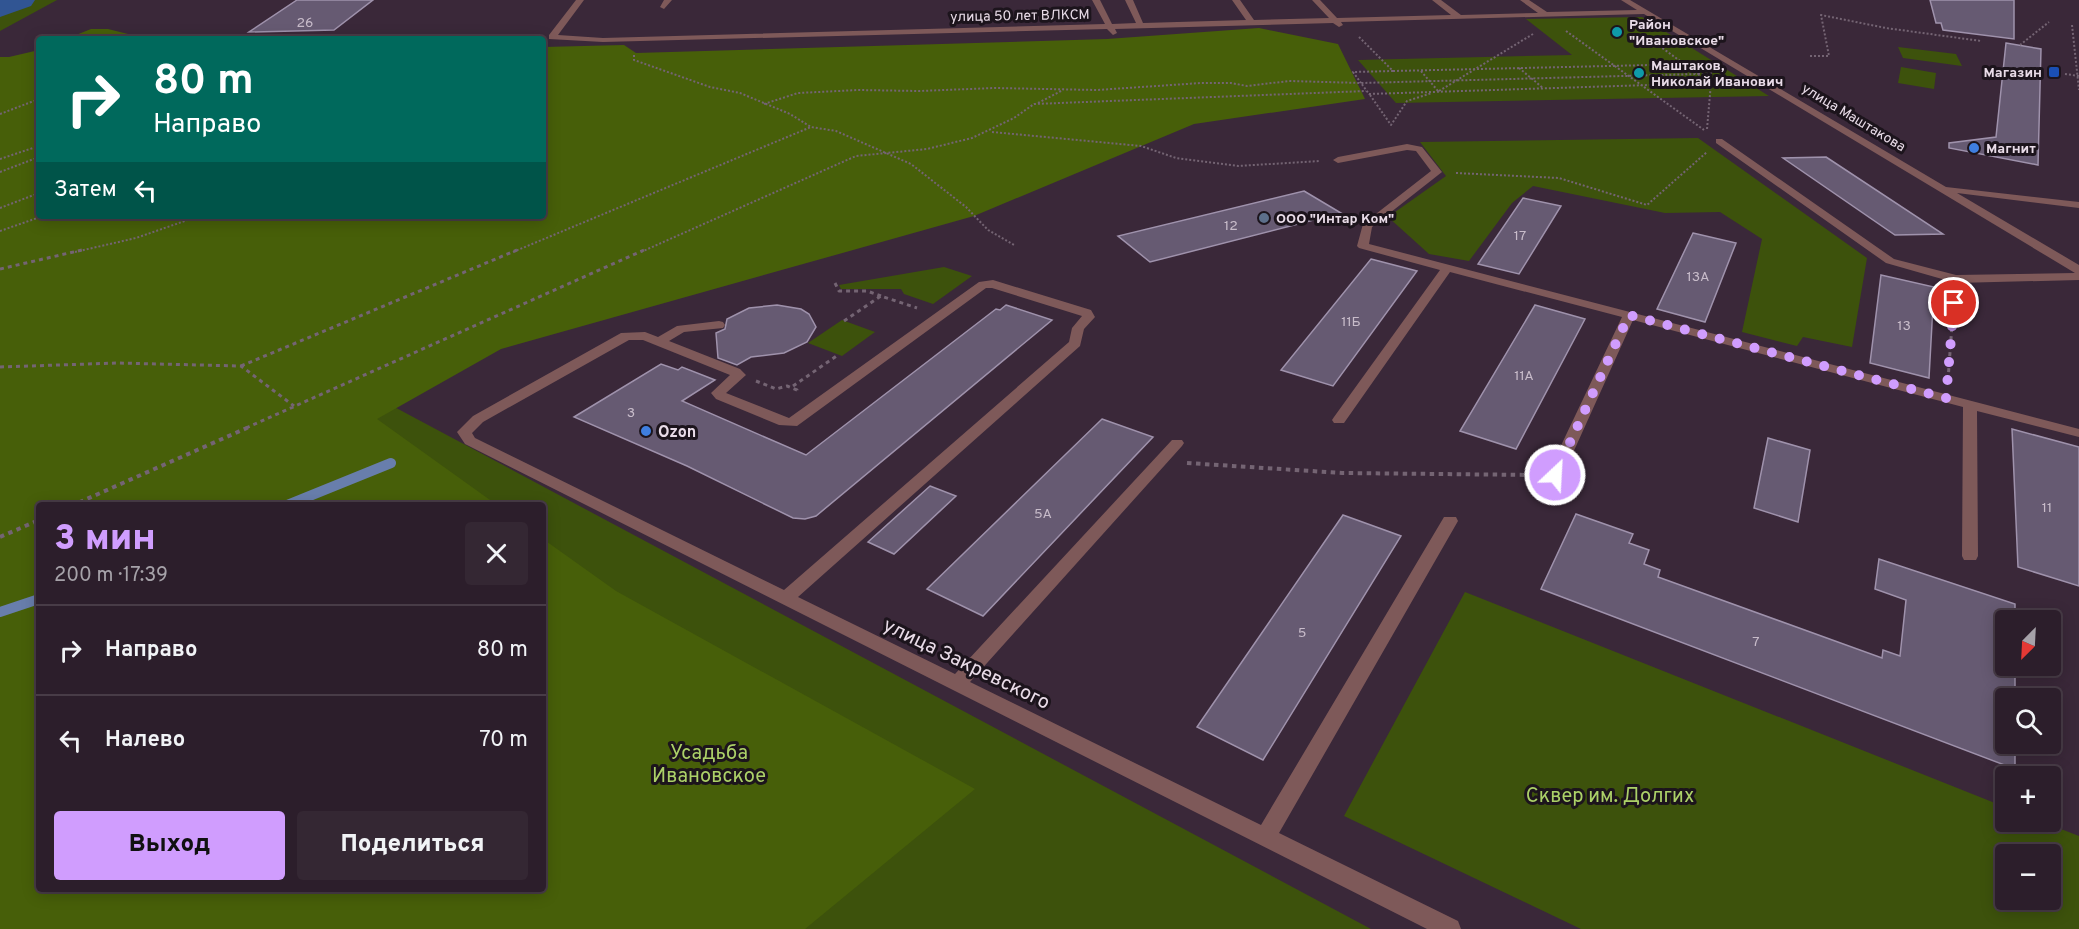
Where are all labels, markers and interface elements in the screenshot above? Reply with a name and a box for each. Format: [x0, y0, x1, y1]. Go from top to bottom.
street label: улица 50 лет ВЛКСМ [950, 7, 1090, 26]
house number: 26 [297, 15, 313, 32]
place label: Район "Ивановское" [1629, 17, 1724, 50]
marker: Район "Ивановское" [1610, 25, 1624, 39]
text: 80 m [153, 56, 254, 109]
place label: Маштаков, Николай Иванович [1651, 58, 1783, 91]
icon: right [54, 60, 132, 138]
place label: Магазин [1984, 65, 2042, 82]
marker: Магазин [2047, 65, 2061, 79]
marker: Маштаков, Николай Иванович [1632, 66, 1646, 80]
street label: улица Маштакова [1798, 81, 1908, 156]
text: Направо [153, 108, 261, 142]
marker: Магнит [1967, 141, 1981, 155]
place label: Магнит [1986, 141, 2036, 158]
icon: left [129, 174, 162, 207]
text: Затем [54, 177, 117, 204]
marker: ООО "Интар Ком" [1257, 211, 1271, 225]
place label: ООО "Интар Ком" [1276, 211, 1394, 228]
house number: 12 [1224, 218, 1238, 235]
house number: 17 [1514, 228, 1526, 245]
house number: 13А [1686, 269, 1710, 286]
pin [1928, 277, 1979, 328]
icon: arrive [1937, 286, 1970, 319]
house number: 11Б [1341, 314, 1361, 331]
house number: 13 [1897, 318, 1911, 335]
house number: 11А [1514, 368, 1534, 385]
house number: 3 [627, 405, 635, 422]
place label: Ozon [658, 423, 696, 443]
marker: Ozon [639, 424, 653, 438]
position arrow [1523, 443, 1587, 507]
house number: 11 [2042, 500, 2052, 517]
house number: 5А [1034, 506, 1052, 523]
text: 3 мин [54, 517, 156, 563]
button: close [465, 522, 528, 585]
text: 200 m · 17:39 [54, 563, 168, 589]
north arrow [1995, 610, 2061, 676]
map controls [1995, 610, 2061, 910]
street label: улица Закревского [878, 613, 1054, 717]
house number: 5 [1298, 625, 1306, 642]
icon: right [54, 634, 87, 667]
house number: 7 [1752, 634, 1760, 651]
text: Направо [105, 637, 197, 664]
text: 80 m [477, 637, 528, 664]
button: search [1995, 688, 2061, 754]
icon: left [54, 724, 87, 757]
text: Налево [105, 727, 185, 754]
text: 70 m [479, 727, 528, 754]
park label: Усадьба Ивановское [652, 741, 766, 790]
button: + [1995, 766, 2061, 832]
park label: Сквер им. Долгих [1526, 784, 1694, 810]
button: Выход [54, 811, 285, 880]
button: Поделиться [297, 811, 528, 880]
button: − [1995, 844, 2061, 910]

